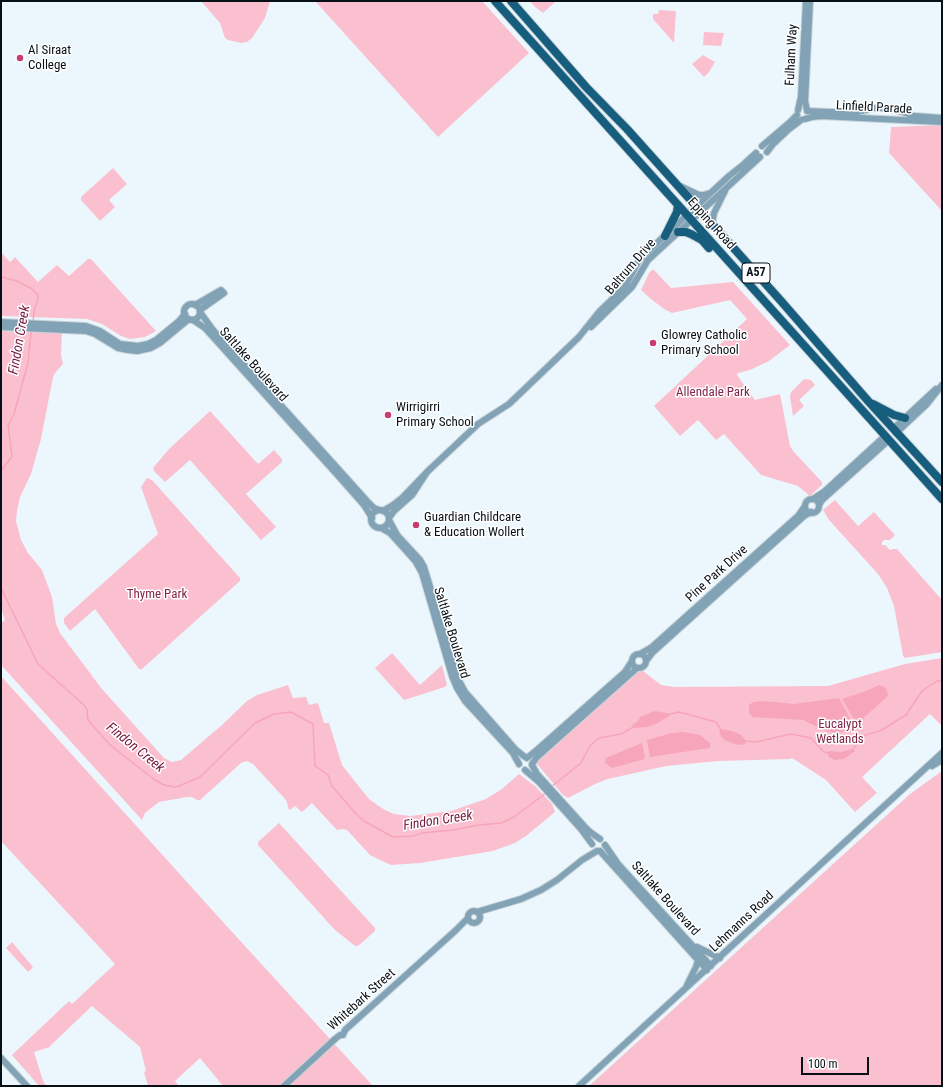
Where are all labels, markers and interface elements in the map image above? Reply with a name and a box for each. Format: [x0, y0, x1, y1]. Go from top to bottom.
street label: Fulham Way [783, 24, 801, 86]
place label: Al Siraat College [28, 43, 71, 74]
marker: Al Siraat College [15, 53, 25, 63]
street label: Linfield Parade [836, 98, 912, 118]
street label: Epping Road [684, 195, 738, 253]
street label: Baltrum Drive [602, 236, 660, 298]
road number: A57 [742, 263, 770, 283]
water label: Findon Creek [6, 304, 34, 376]
street label: Saltlake Boulevard [216, 325, 290, 405]
place label: Glowrey Catholic Primary School [661, 328, 747, 359]
marker: Glowrey Catholic Primary School [648, 338, 658, 348]
park label: Allendale Park [676, 385, 750, 401]
place label: Wirrigirri Primary School [396, 400, 474, 431]
marker: Wirrigirri Primary School [383, 410, 393, 420]
place label: Guardian Childcare & Education Wollert [424, 510, 524, 541]
marker: Guardian Childcare & Education Wollert [411, 520, 421, 530]
street label: Pine Park Drive [683, 542, 751, 606]
street label: Saltlake Boulevard [430, 585, 472, 681]
park label: Thyme Park [127, 587, 187, 603]
park label: Eucalypt Wetlands [816, 717, 864, 748]
water label: Findon Creek [102, 719, 168, 777]
water label: Findon Creek [402, 807, 474, 835]
street label: Saltlake Boulevard [628, 859, 702, 939]
street label: Lehmanns Road [707, 888, 777, 956]
street label: Whitebark Street [325, 966, 399, 1034]
scale bar [803, 1049, 871, 1075]
text: 100 m [808, 1057, 838, 1071]

